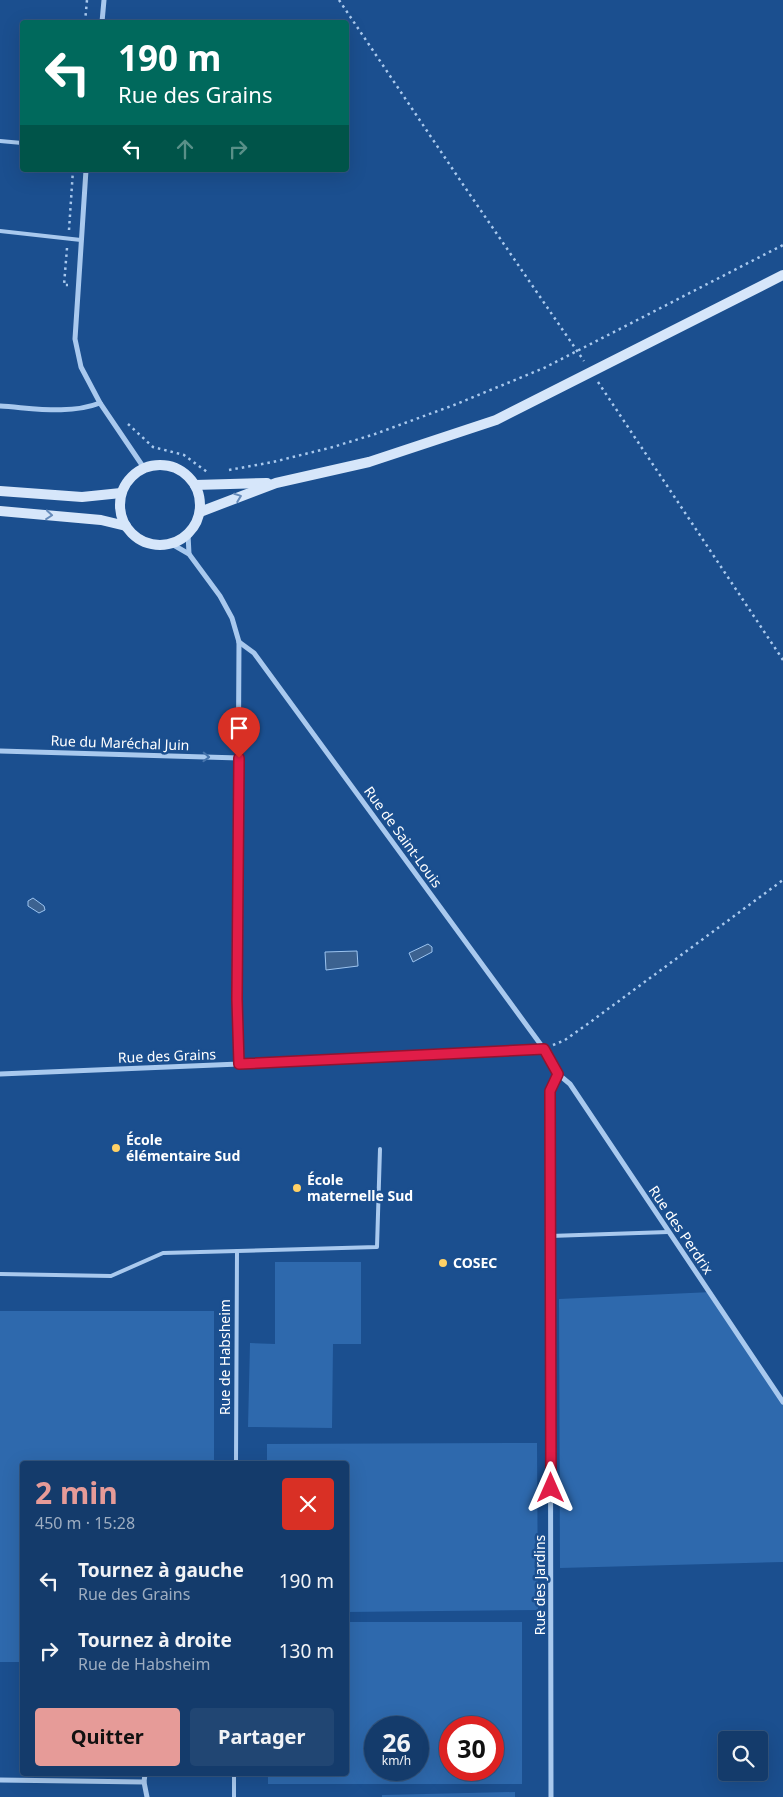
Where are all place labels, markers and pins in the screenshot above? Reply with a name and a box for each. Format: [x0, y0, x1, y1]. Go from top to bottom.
pin [218, 707, 260, 758]
place label: École élémentaire Sud [126, 1130, 240, 1165]
marker: École élémentaire Sud [110, 1142, 122, 1154]
place label: École maternelle Sud [307, 1170, 413, 1205]
marker: École maternelle Sud [291, 1182, 303, 1194]
place label: COSEC [453, 1253, 497, 1272]
marker: COSEC [437, 1257, 449, 1269]

